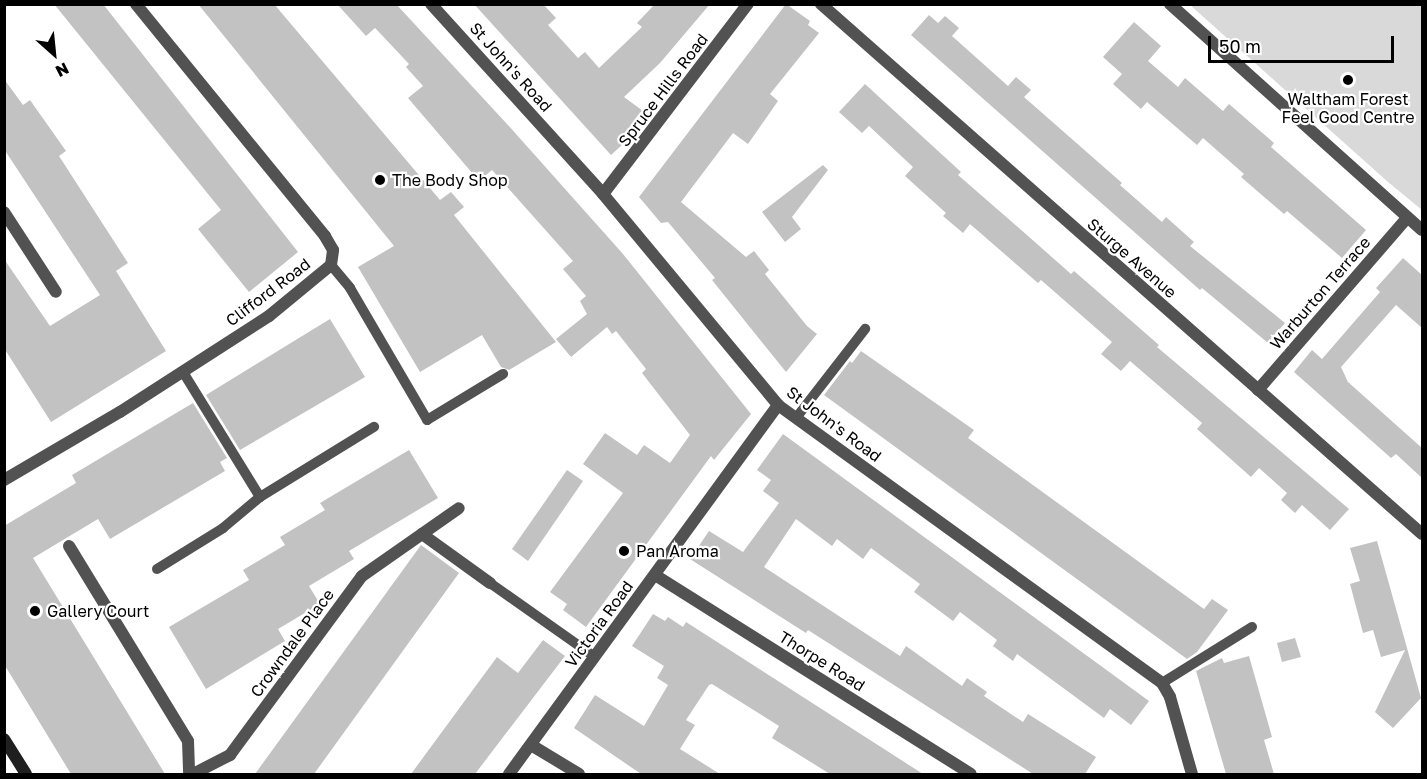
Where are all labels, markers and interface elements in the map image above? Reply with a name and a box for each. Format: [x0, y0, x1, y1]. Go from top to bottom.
street label: St John's Road [466, 18, 556, 116]
north arrow [24, 24, 84, 84]
scale bar [1211, 24, 1397, 62]
street label: Spruce Hills Road [614, 30, 712, 150]
text: 50 m [1219, 35, 1261, 57]
text: N [52, 58, 72, 82]
marker: Waltham Forest Feel Good Centre [1341, 73, 1355, 87]
place label: Waltham Forest Feel Good Centre [1282, 89, 1414, 127]
place label: The Body Shop [392, 170, 508, 190]
marker: The Body Shop [373, 173, 387, 187]
street label: Sturge Avenue [1084, 214, 1180, 302]
street label: Warburton Terrace [1266, 233, 1374, 353]
street label: Clifford Road [222, 254, 314, 330]
street label: St John's Road [783, 382, 885, 466]
place label: Pan Aroma [636, 541, 719, 561]
marker: Pan Aroma [617, 544, 631, 558]
street label: Victoria Road [561, 577, 637, 671]
street label: Crowndale Place [246, 585, 338, 701]
place label: Gallery Court [47, 601, 149, 621]
marker: Gallery Court [28, 604, 42, 618]
street label: Thorpe Road [775, 627, 869, 695]

